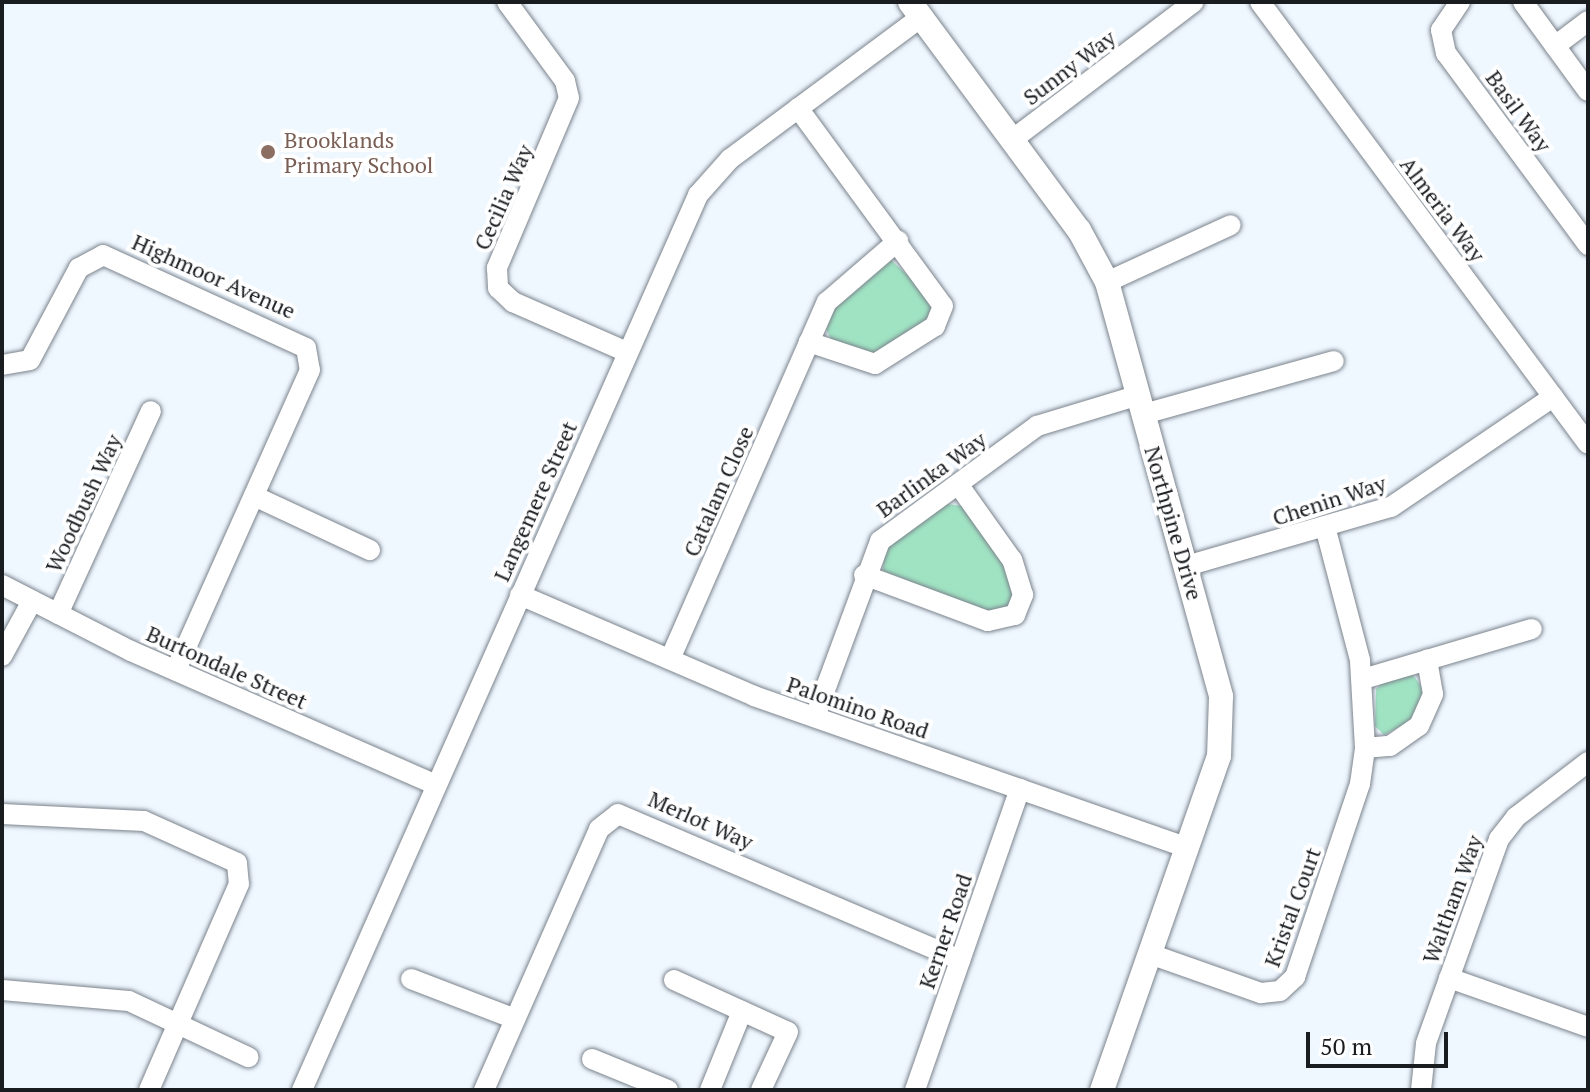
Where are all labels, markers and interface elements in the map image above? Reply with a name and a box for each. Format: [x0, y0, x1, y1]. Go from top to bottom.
street label: Sunny Way [1018, 24, 1120, 110]
street label: Basil Way [1481, 65, 1557, 157]
place label: Brooklands Primary School [284, 126, 433, 178]
street label: Cecilia Way [468, 140, 538, 254]
marker: Brooklands Primary School [259, 143, 277, 161]
street label: Almeria Way [1395, 151, 1491, 267]
street label: Highmoor Avenue [128, 228, 300, 324]
street label: Langemere Street [488, 417, 582, 585]
street label: Catalam Close [677, 422, 759, 560]
street label: Barlinka Way [871, 426, 991, 522]
street label: Woodbush Way [39, 430, 127, 576]
street label: Northpine Drive [1139, 443, 1209, 603]
street label: Chenin Way [1269, 469, 1389, 531]
street label: Burtondale Street [143, 620, 311, 714]
street label: Palomino Road [784, 670, 932, 744]
street label: Merlot Way [644, 785, 758, 855]
street label: Waltham Way [1417, 831, 1487, 967]
street label: Kristal Court [1258, 844, 1326, 970]
street label: Kerner Road [913, 870, 977, 992]
scale bar [1310, 1016, 1452, 1066]
text: 50 m [1320, 1030, 1372, 1062]

